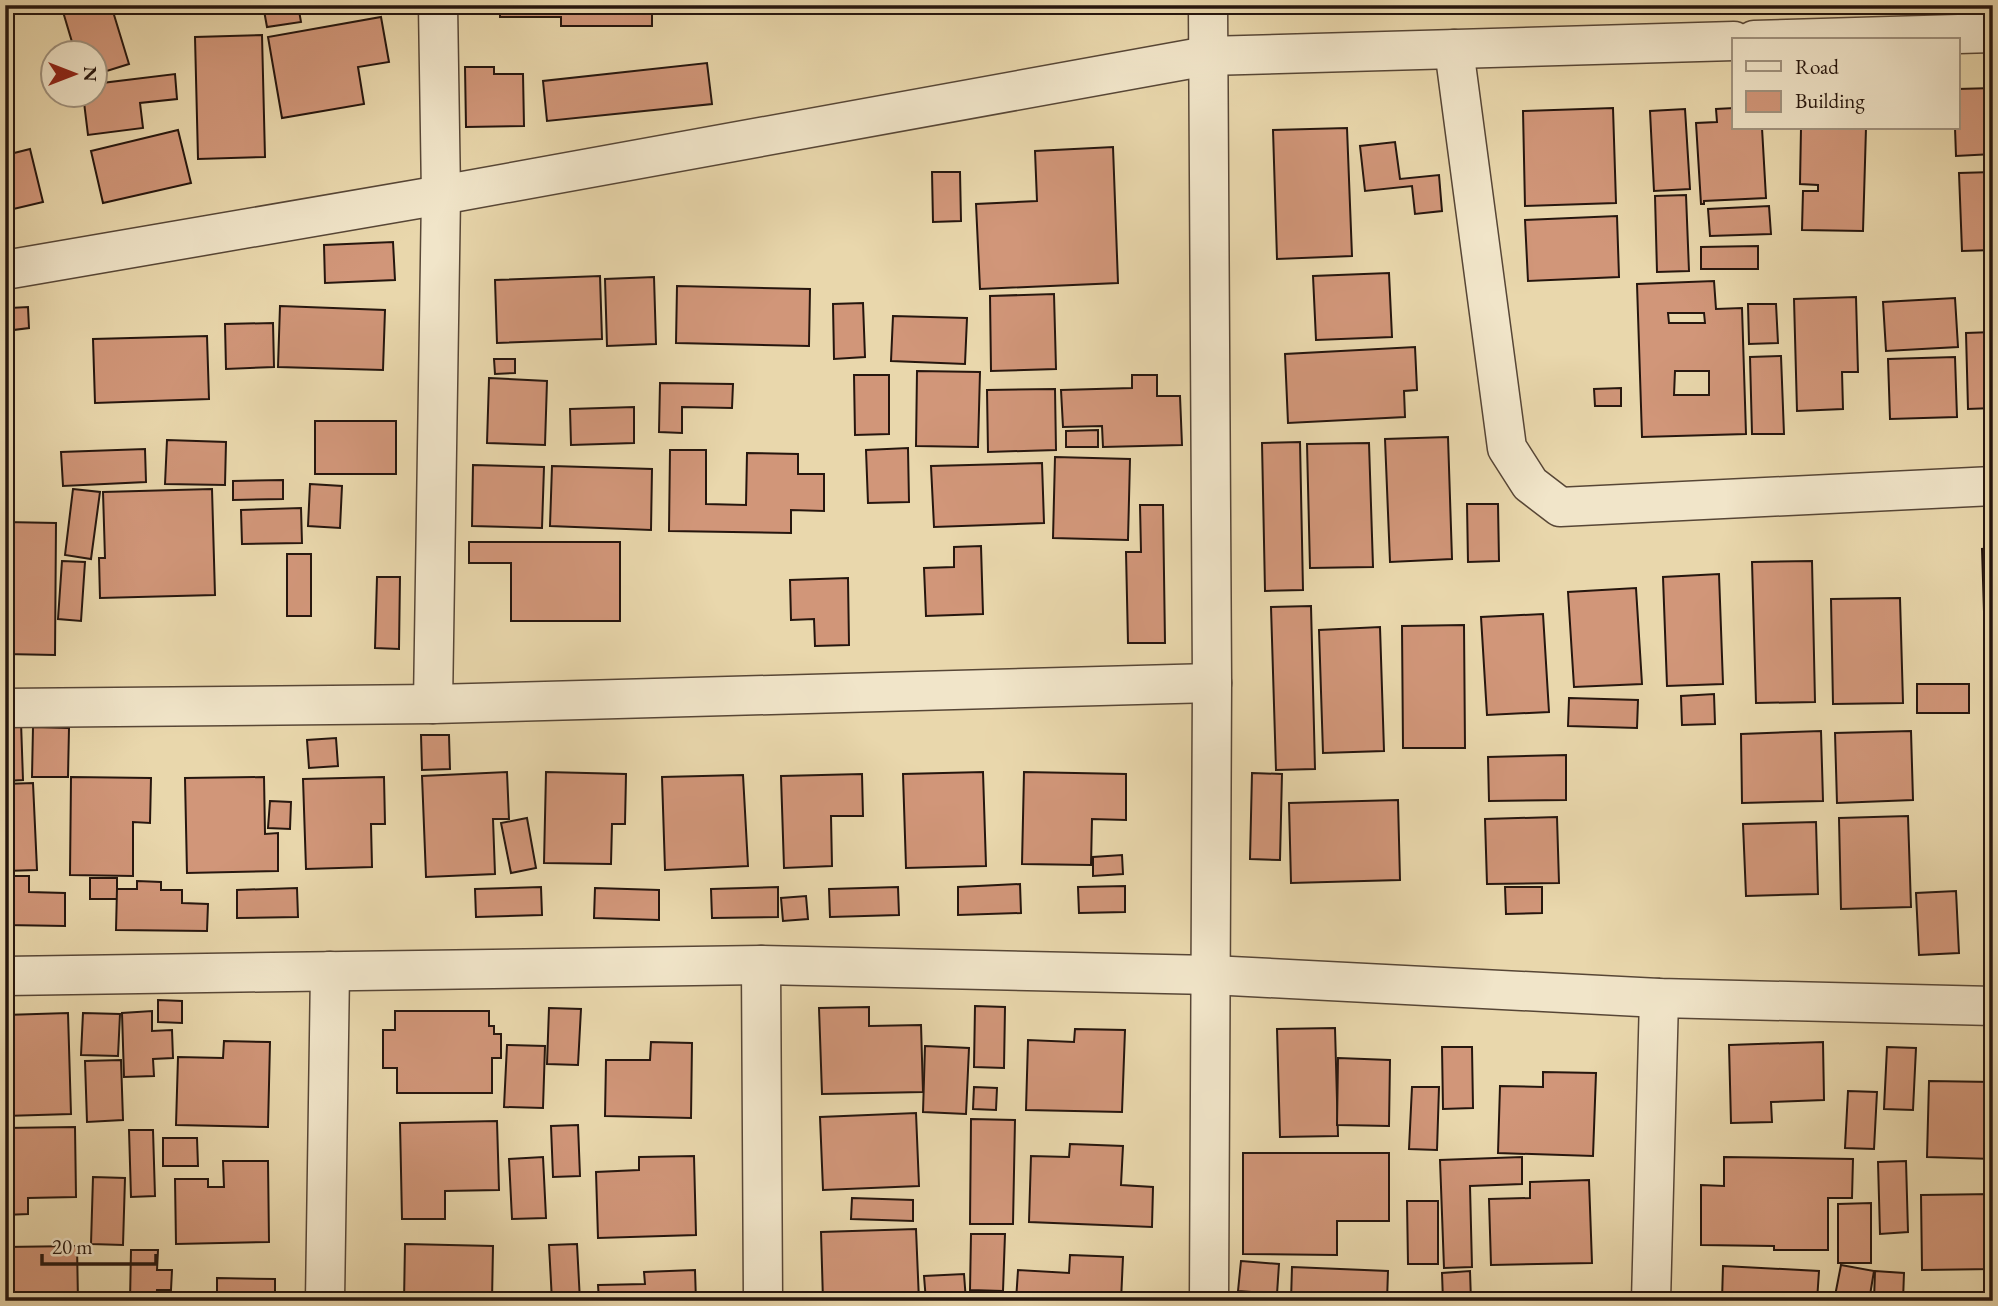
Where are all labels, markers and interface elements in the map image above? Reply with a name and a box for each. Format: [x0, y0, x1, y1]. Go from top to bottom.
north arrow [38, 38, 108, 108]
legend [1732, 38, 1960, 130]
text: Road [1795, 53, 1839, 80]
text: N [78, 66, 103, 82]
text: Building [1795, 87, 1865, 114]
scale bar [42, 1222, 156, 1266]
text: 20 m [52, 1233, 93, 1260]

